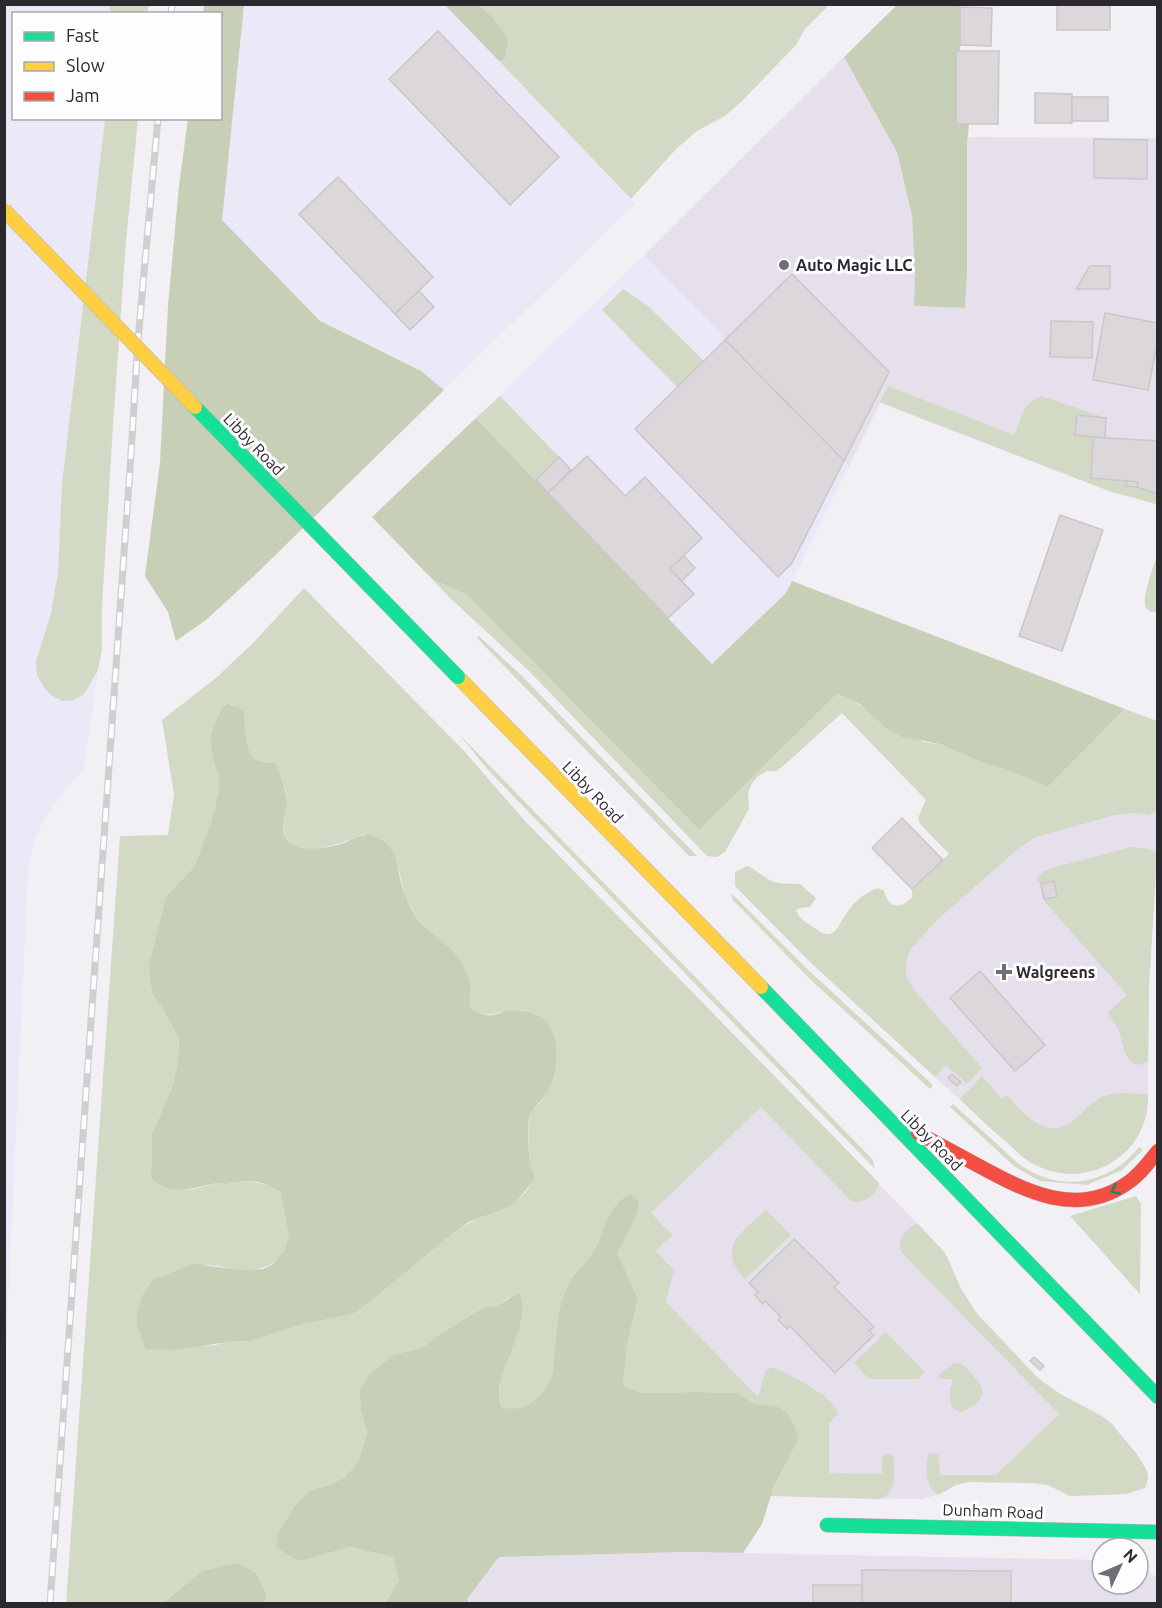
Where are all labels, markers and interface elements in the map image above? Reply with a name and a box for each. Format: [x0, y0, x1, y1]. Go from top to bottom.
legend [12, 12, 222, 120]
text: Fast [66, 25, 99, 45]
text: Slow [66, 55, 105, 75]
text: Jam [66, 85, 100, 105]
place label: Auto Magic LLC [796, 256, 913, 274]
marker: Auto Magic LLC [777, 258, 791, 272]
street label: Libby Road [220, 409, 288, 479]
street label: Libby Road [559, 757, 627, 827]
place label: Walgreens [1016, 963, 1095, 981]
marker: Walgreens [997, 965, 1011, 979]
street label: Libby Road [898, 1106, 966, 1174]
one-way arrow [1110, 1183, 1121, 1195]
street label: Dunham Road [942, 1500, 1044, 1522]
north arrow [1090, 1536, 1150, 1596]
text: N [1120, 1545, 1141, 1566]

